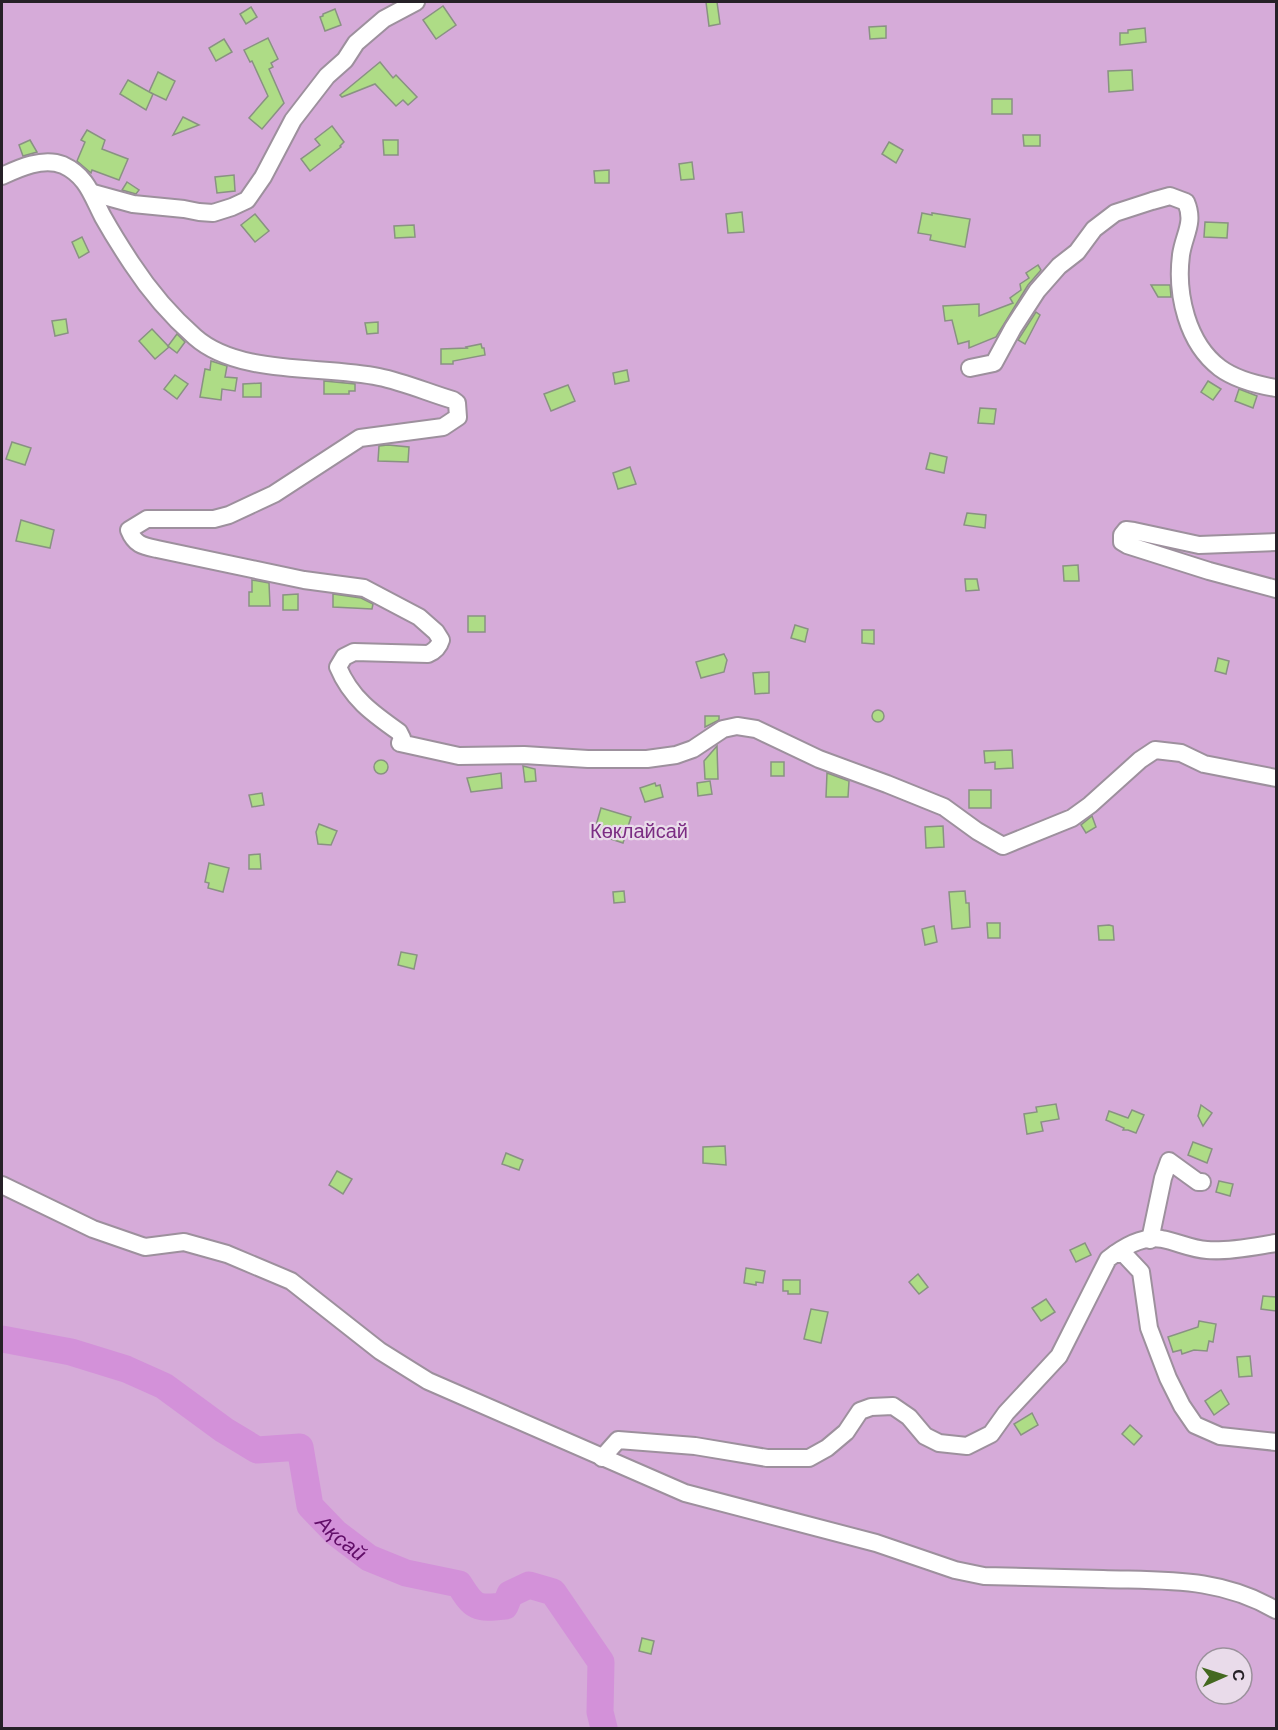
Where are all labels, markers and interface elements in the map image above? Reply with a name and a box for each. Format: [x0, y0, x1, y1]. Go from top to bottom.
park label: Көклайсай [590, 818, 688, 842]
water label: Ақсай [311, 1507, 373, 1565]
north arrow [1194, 1646, 1254, 1706]
text: С [1230, 1669, 1249, 1682]

